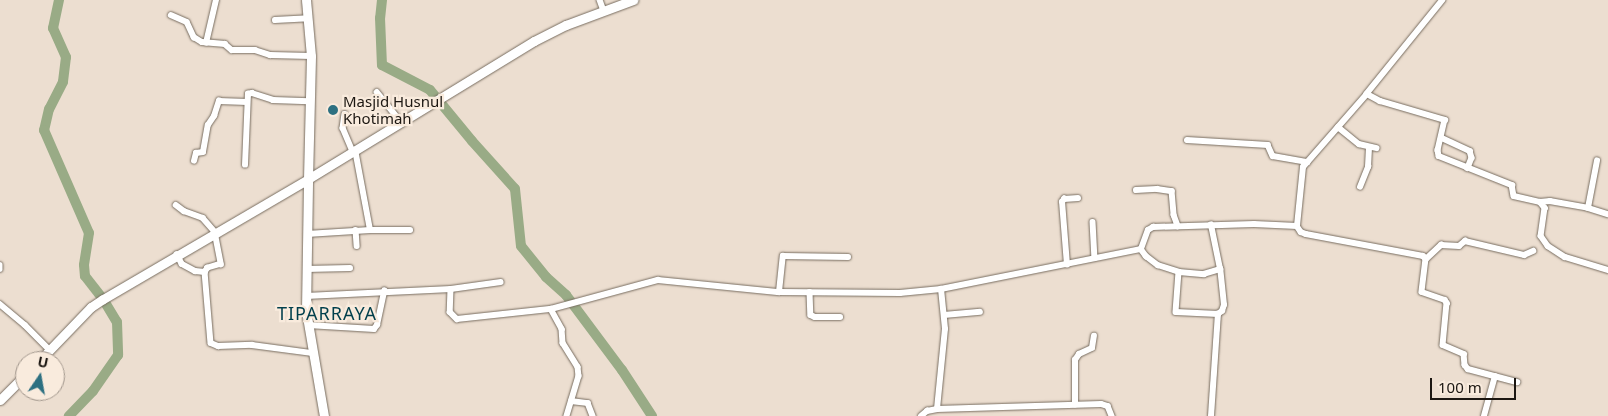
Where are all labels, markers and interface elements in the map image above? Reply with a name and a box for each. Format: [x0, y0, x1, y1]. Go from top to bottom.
place label: Masjid Husnul Khotimah [343, 92, 443, 127]
marker: Masjid Husnul Khotimah [327, 104, 339, 116]
district label: TIPARRAYA [276, 302, 378, 324]
north arrow [15, 351, 65, 401]
text: U [36, 351, 50, 372]
scale bar [1433, 368, 1519, 400]
text: 100 m [1438, 377, 1482, 397]

